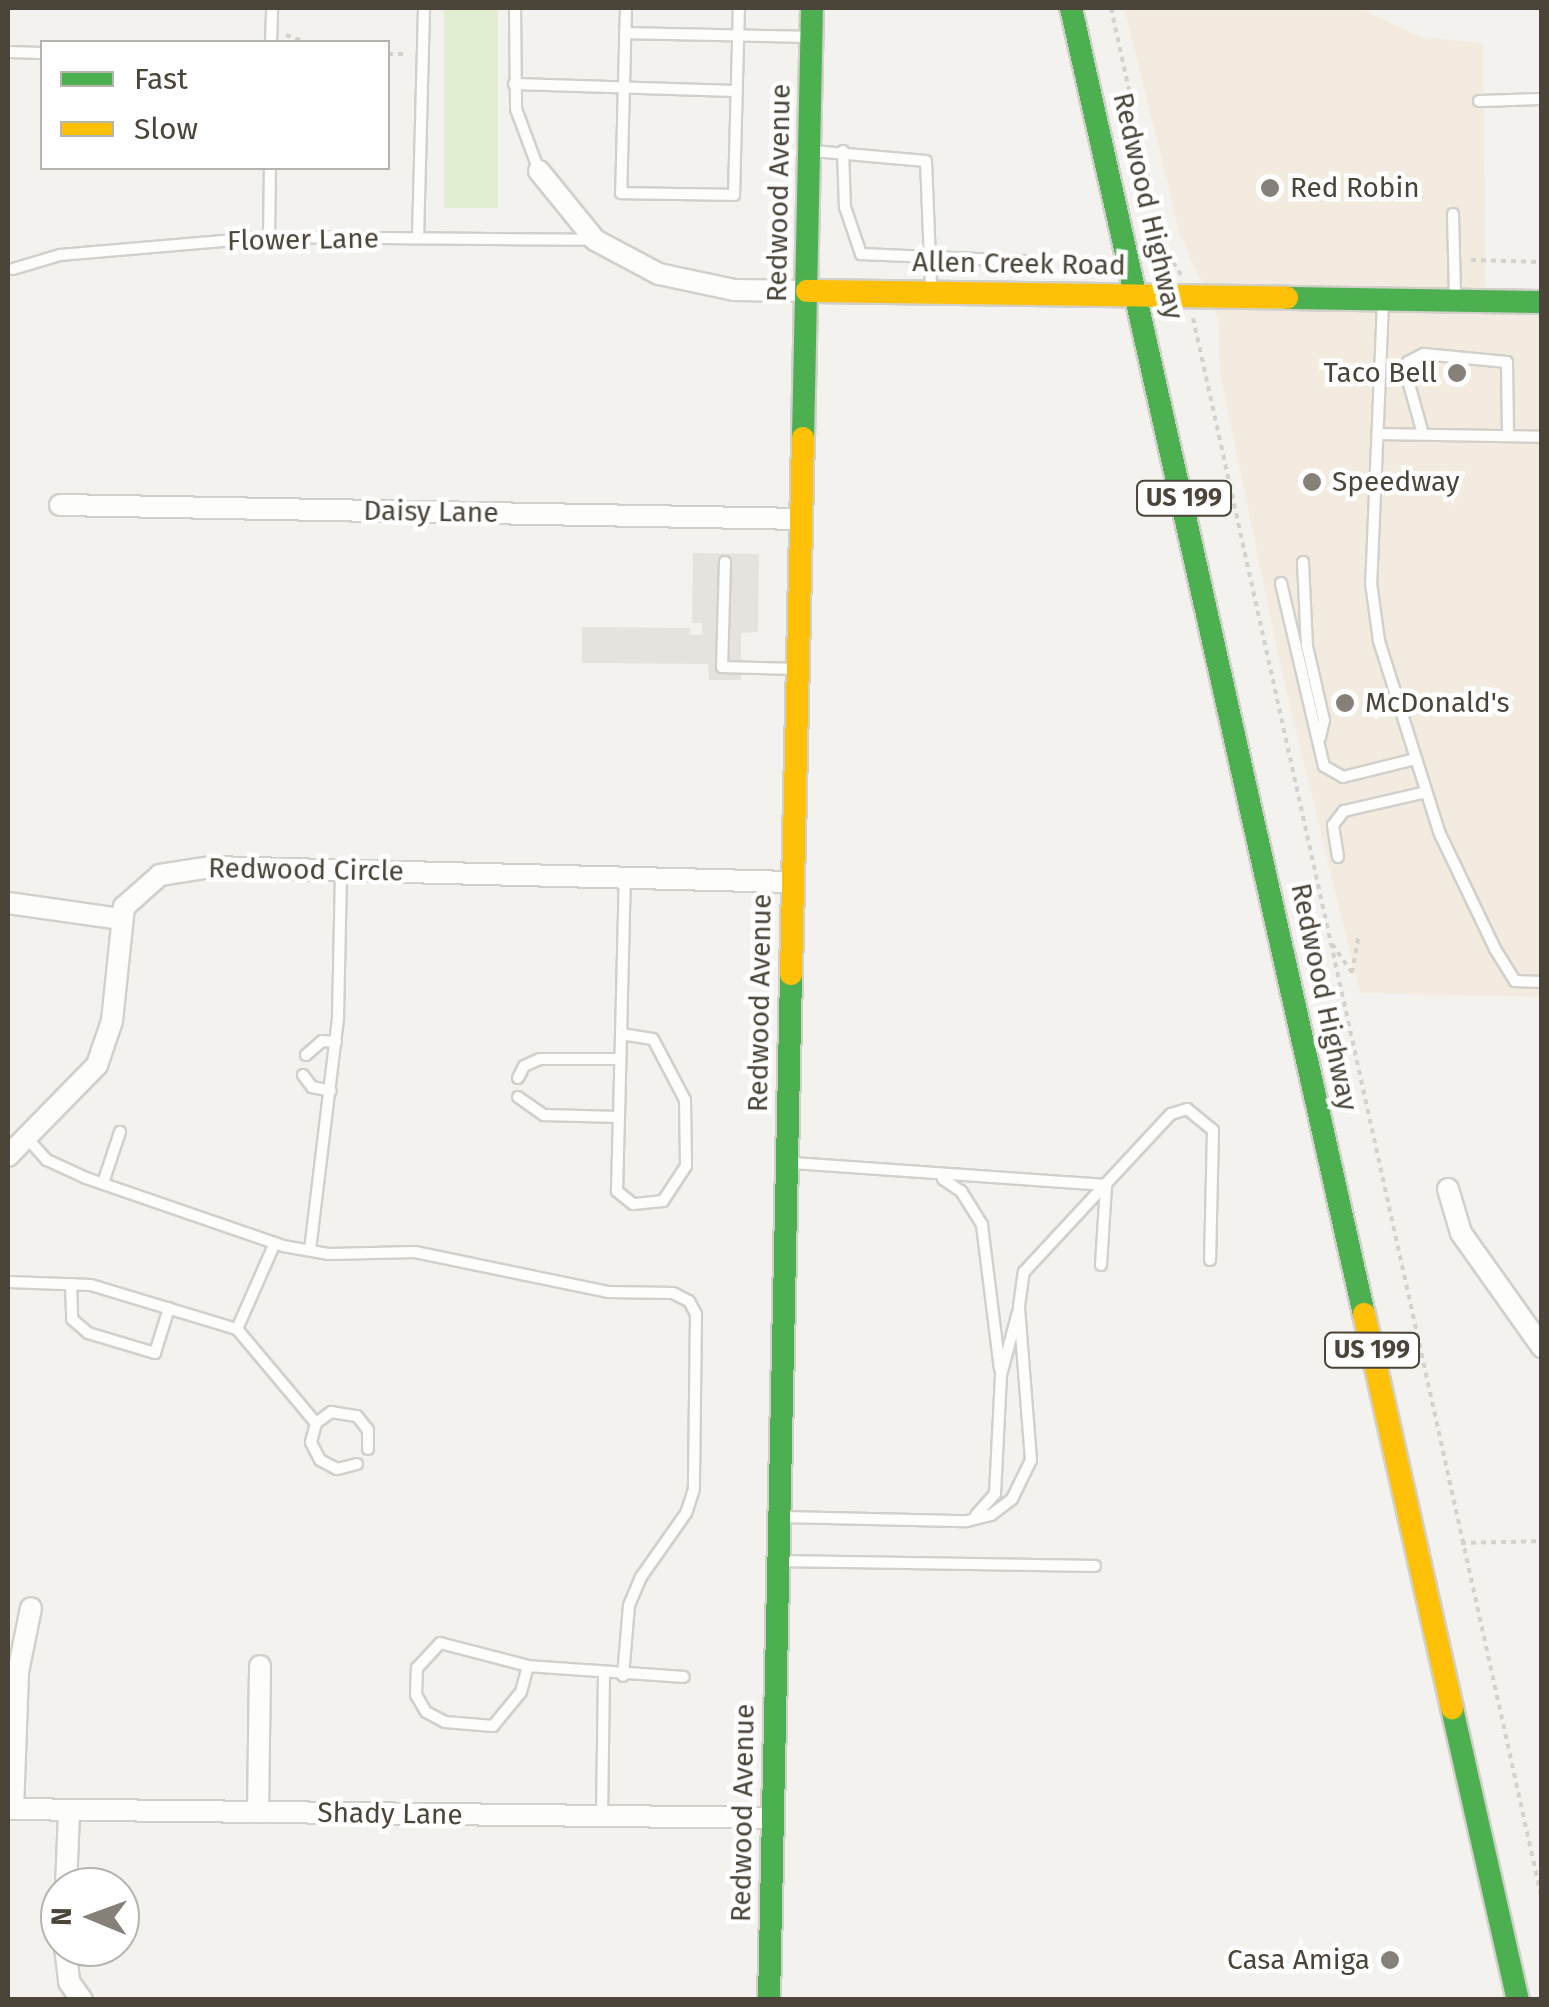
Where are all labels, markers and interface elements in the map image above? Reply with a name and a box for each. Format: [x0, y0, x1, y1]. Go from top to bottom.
legend [40, 40, 390, 170]
text: Fast [134, 61, 188, 97]
street label: Redwood Avenue [760, 84, 798, 302]
street label: Redwood Highway [1106, 89, 1190, 323]
text: Slow [134, 111, 198, 147]
place label: Red Robin [1290, 171, 1420, 205]
marker: Red Robin [1259, 177, 1281, 199]
street label: Flower Lane [227, 222, 379, 258]
street label: Allen Creek Road [912, 245, 1126, 283]
place label: Taco Bell [1323, 356, 1437, 390]
marker: Taco Bell [1446, 362, 1468, 384]
place label: Speedway [1332, 465, 1459, 499]
marker: Speedway [1301, 471, 1323, 493]
road number: US 199 [1134, 478, 1234, 518]
street label: Daisy Lane [363, 494, 499, 530]
place label: McDonald's [1365, 686, 1510, 720]
marker: McDonald's [1334, 692, 1356, 714]
street label: Redwood Circle [208, 851, 404, 889]
street label: Redwood Highway [1283, 880, 1365, 1114]
street label: Redwood Avenue [741, 894, 779, 1112]
road number: US 199 [1322, 1330, 1422, 1370]
street label: Redwood Avenue [724, 1704, 762, 1922]
street label: Shady Lane [317, 1796, 463, 1832]
north arrow [40, 1867, 140, 1967]
text: N [45, 1907, 78, 1926]
place label: Casa Amiga [1227, 1943, 1370, 1977]
marker: Casa Amiga [1379, 1949, 1401, 1971]

